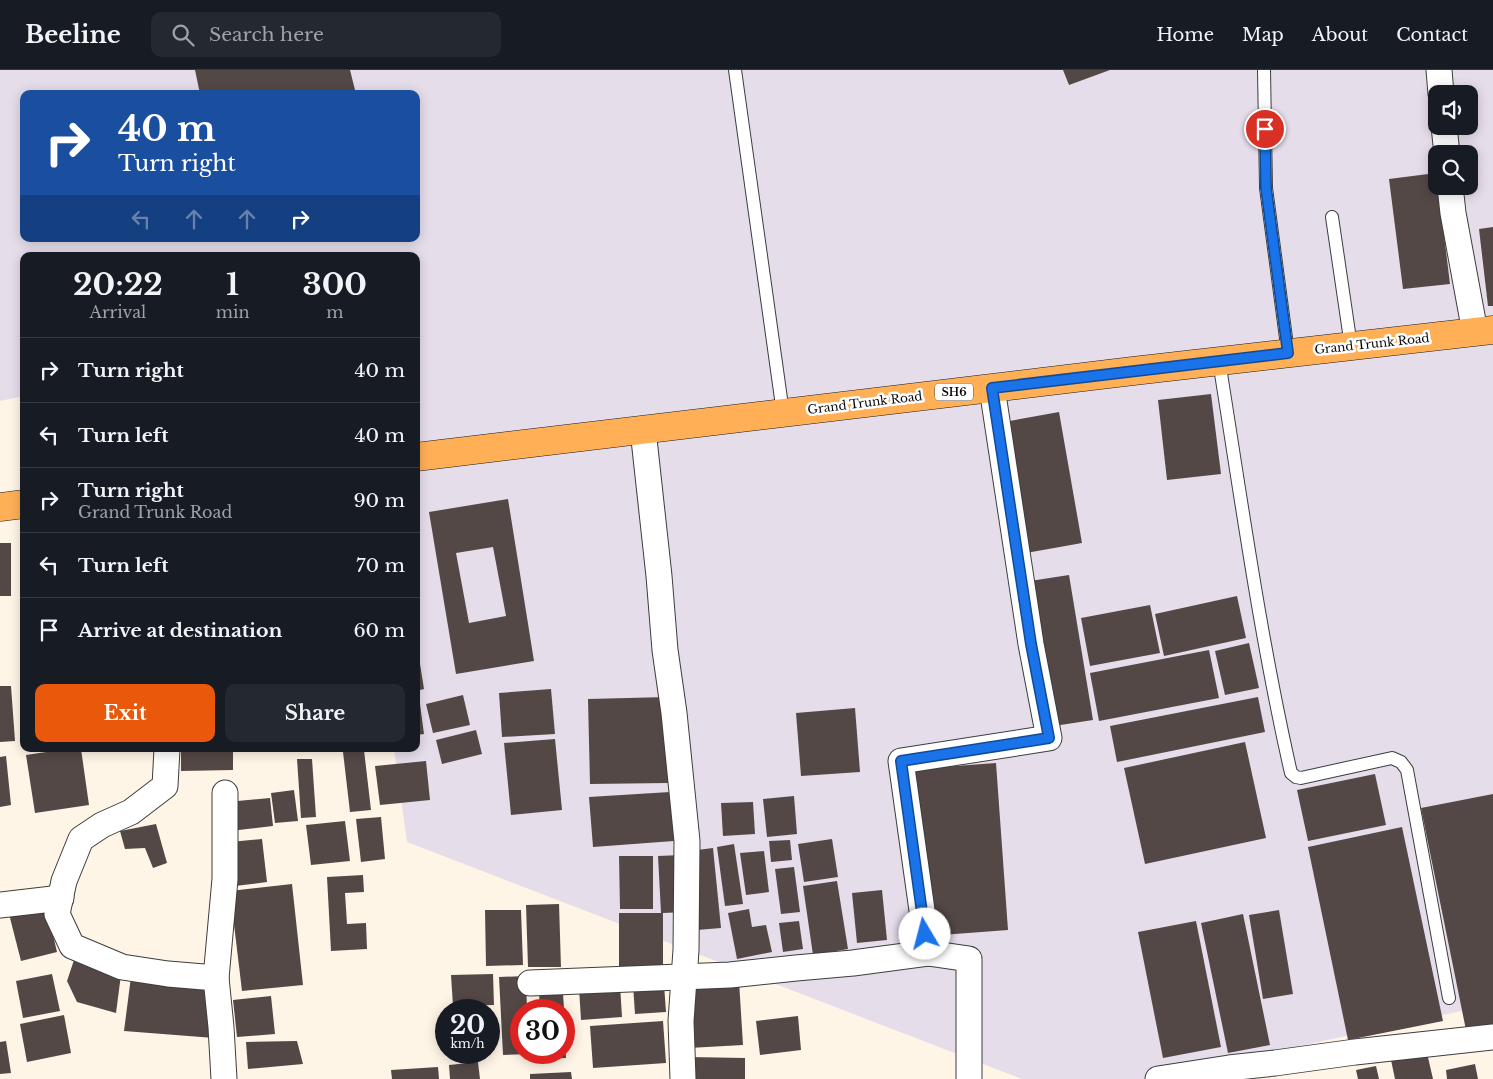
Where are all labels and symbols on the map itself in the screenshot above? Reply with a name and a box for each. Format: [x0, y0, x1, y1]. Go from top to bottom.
pin [1244, 108, 1286, 150]
street label: Grand Trunk Road [1314, 330, 1430, 357]
road number: SH6 [935, 384, 973, 401]
street label: Grand Trunk Road [807, 388, 923, 417]
position arrow [898, 907, 950, 959]
speed limit sign: 30 [510, 999, 575, 1064]

